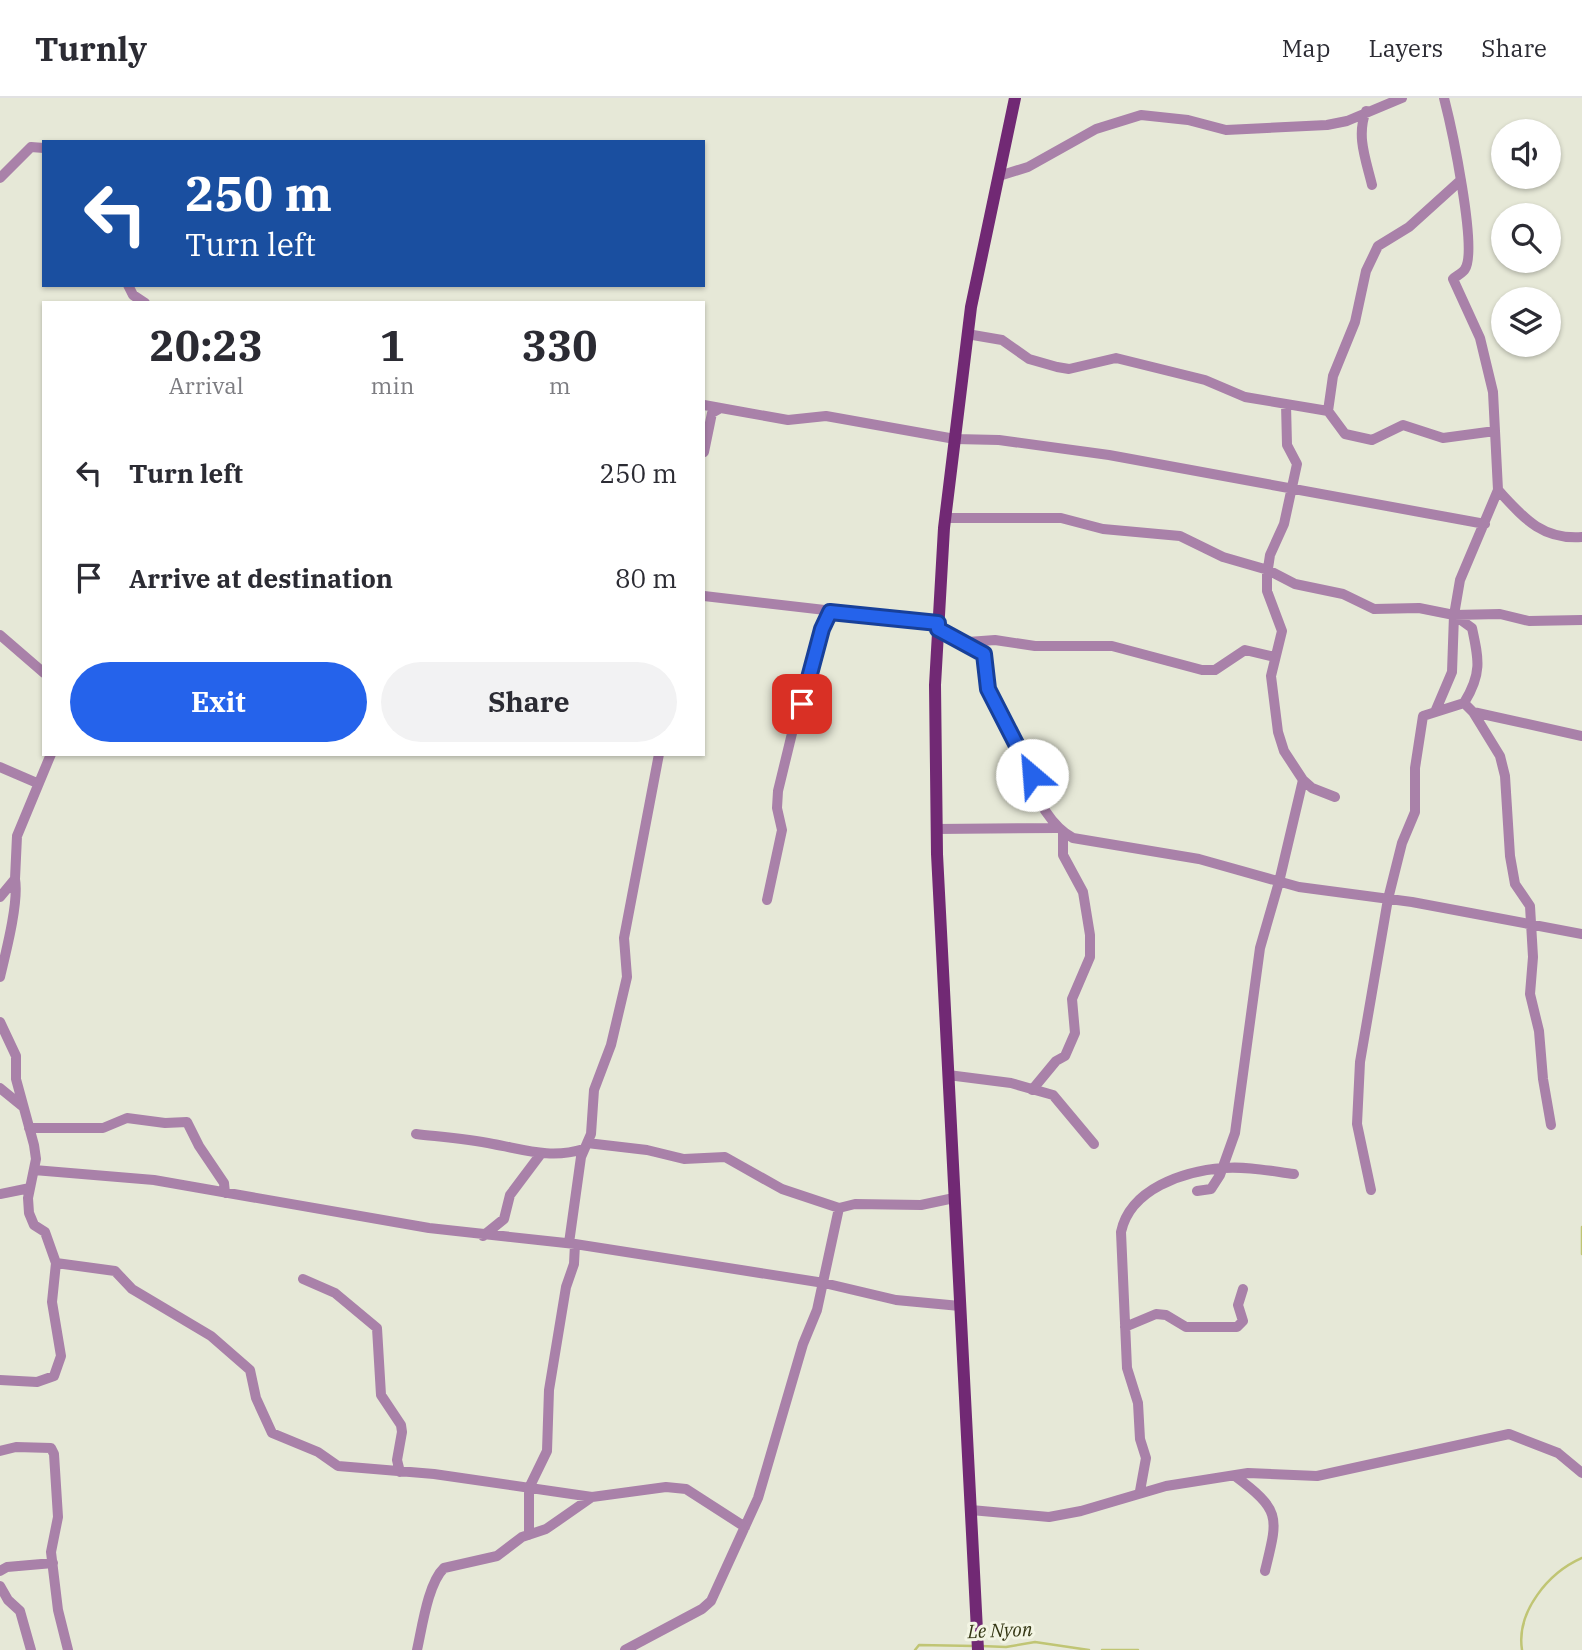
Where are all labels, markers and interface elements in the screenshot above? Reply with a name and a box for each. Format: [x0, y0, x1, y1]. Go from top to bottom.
text: Turnly [35, 27, 147, 70]
text: Map [1282, 32, 1330, 64]
text: Layers [1368, 32, 1443, 64]
text: Share [1481, 32, 1547, 64]
map controls [1491, 119, 1561, 357]
button: sound [1491, 119, 1561, 189]
text: 250 m [185, 161, 332, 224]
icon: left [70, 168, 161, 259]
button: search [1491, 203, 1561, 273]
text: Turn left [185, 223, 316, 265]
button: layers [1491, 287, 1561, 357]
text: 20:23 [149, 318, 263, 373]
text: 1 [380, 318, 405, 373]
text: 330 [522, 318, 597, 373]
text: Arrival [169, 370, 244, 400]
text: min [371, 370, 414, 400]
text: m [549, 370, 571, 400]
icon: left [70, 454, 108, 492]
text: Turn left [129, 456, 243, 490]
text: 250 m [599, 456, 677, 490]
icon: arrive [70, 559, 108, 597]
text: Arrive at destination [129, 561, 393, 595]
text: 80 m [615, 561, 677, 595]
button: Exit [70, 662, 367, 742]
button: Share [381, 662, 677, 742]
pin [772, 674, 832, 734]
icon: arrive [783, 685, 821, 723]
position arrow [995, 738, 1069, 812]
water label: Le Nyon [966, 1617, 1033, 1643]

